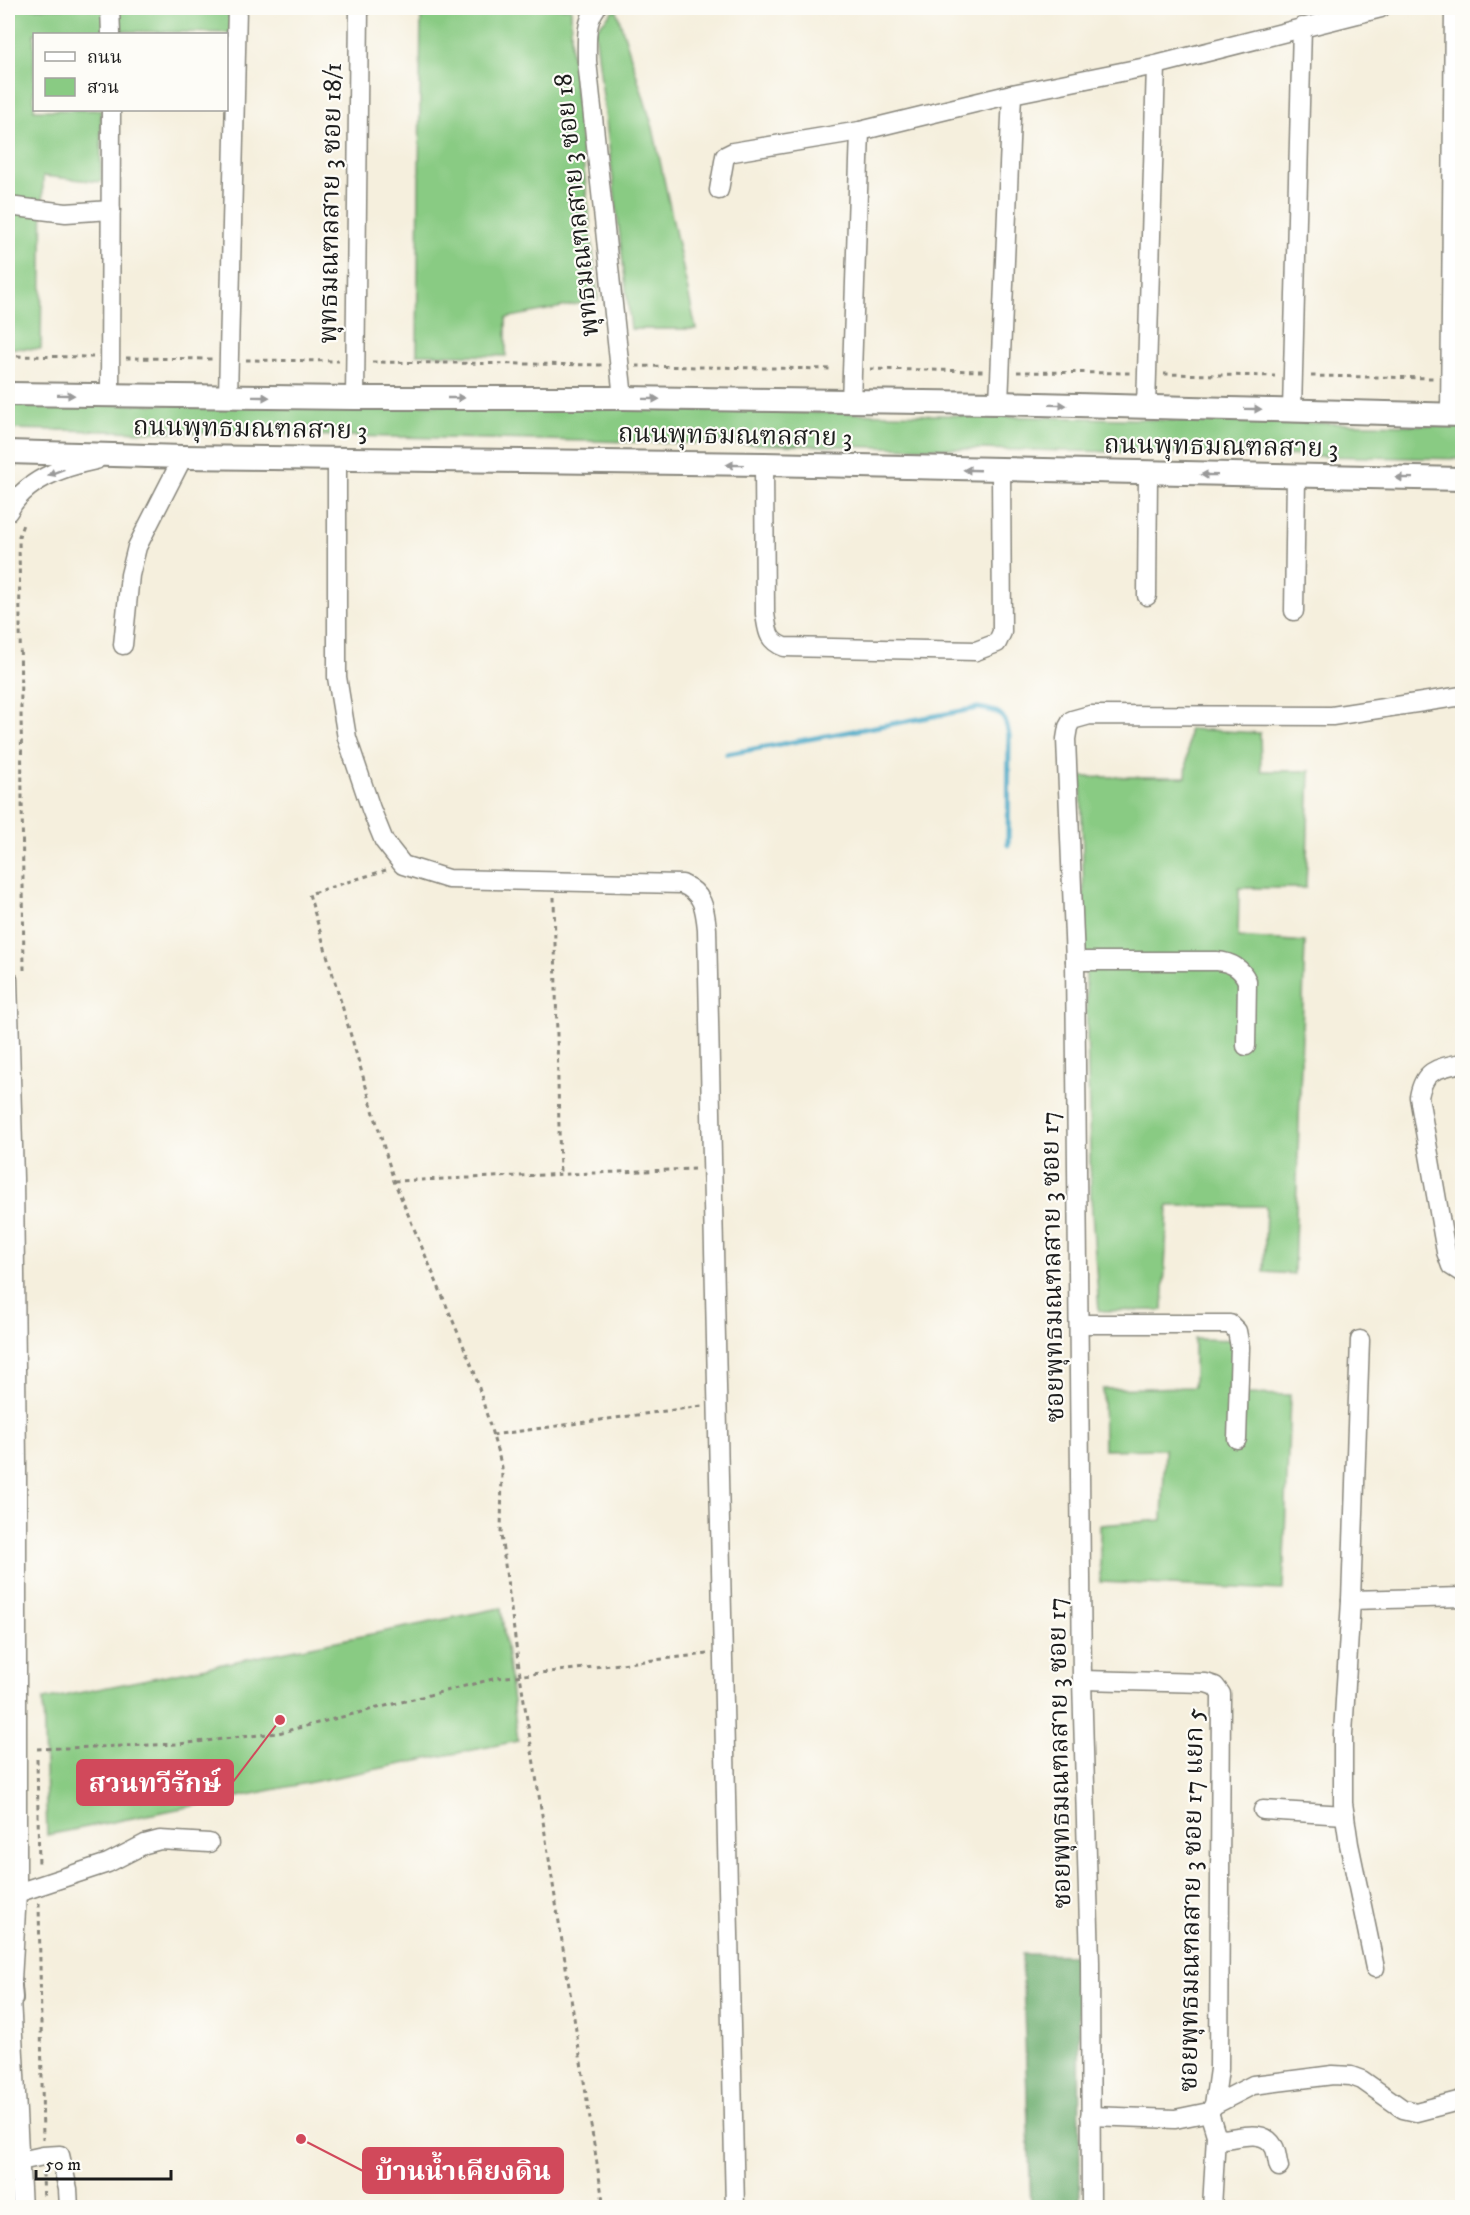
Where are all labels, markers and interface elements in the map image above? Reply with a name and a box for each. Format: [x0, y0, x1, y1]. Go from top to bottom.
legend [33, 33, 228, 111]
text: ถนน [87, 47, 122, 69]
street label: พุทธมณฑลสาย 3 ซอย 18/1 [312, 62, 350, 344]
street label: พุทธมณฑลสาย 3 ซอย 18 [547, 72, 607, 338]
text: สวน [87, 77, 119, 99]
one-way arrow [56, 390, 75, 400]
one-way arrow [251, 392, 270, 402]
one-way arrow [446, 393, 465, 403]
one-way arrow [641, 394, 660, 404]
one-way arrow [1048, 400, 1067, 410]
one-way arrow [1243, 404, 1262, 414]
street label: ถนนพุทธมณฑลสาย 3 [132, 410, 368, 448]
street label: ถนนพุทธมณฑลสาย 3 [617, 417, 853, 455]
street label: ถนนพุทธมณฑลสาย 3 [1103, 428, 1339, 466]
one-way arrow [726, 460, 745, 470]
one-way arrow [963, 465, 982, 474]
one-way arrow [47, 468, 65, 477]
one-way arrow [1200, 470, 1219, 480]
one-way arrow [1395, 474, 1414, 483]
street label: ซอยพุทธมณฑลสาย 3 ซอย 17 [1034, 1111, 1072, 1423]
street label: ซอยพุทธมณฑลสาย 3 ซอย 17 [1041, 1597, 1079, 1909]
street label: ซอยพุทธมณฑลสาย 3 ซอย 17 แยก 5 [1172, 1708, 1212, 2092]
callout: สวนทวีรักษ์ [77, 1760, 233, 1805]
text: สวนทวีรักษ์ [89, 1767, 222, 1801]
scale bar [36, 2143, 171, 2181]
callout: บ้านน้ำเคียงดิน [363, 2148, 563, 2193]
text: บ้านน้ำเคียงดิน [375, 2151, 551, 2189]
text: 50 m [45, 2154, 81, 2176]

